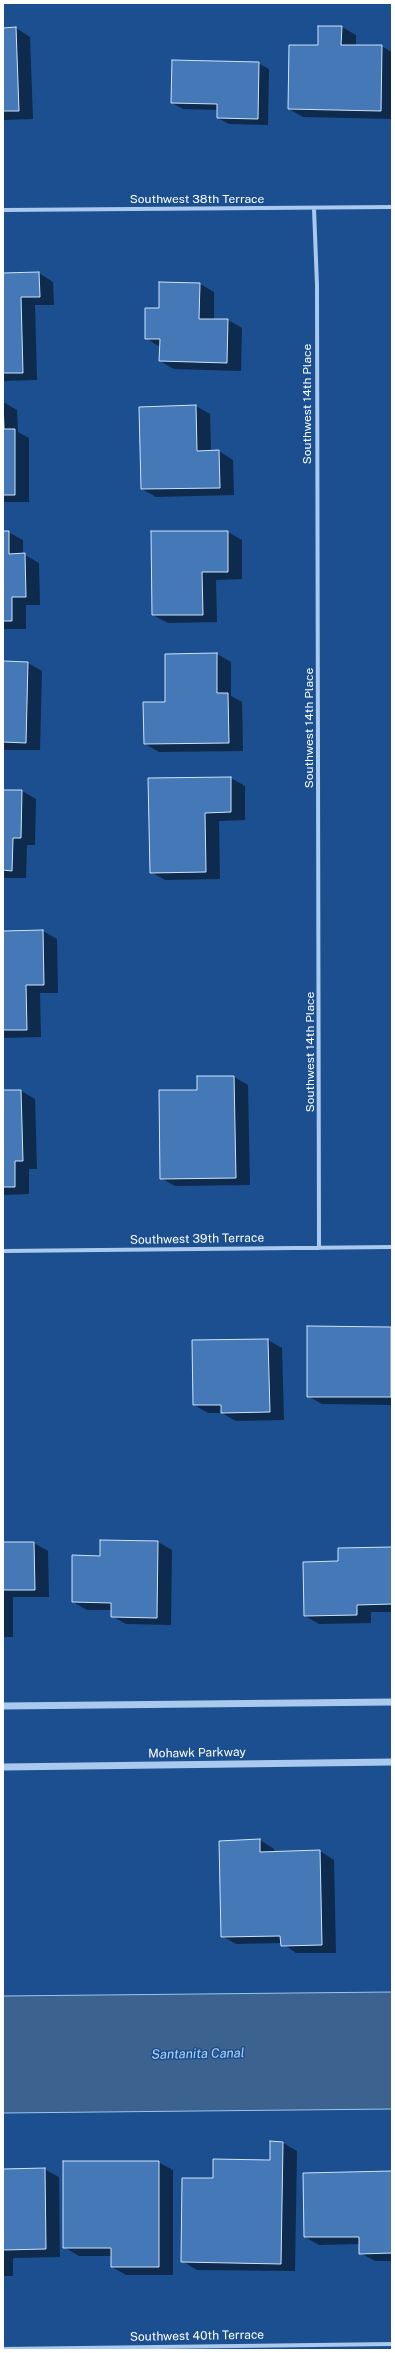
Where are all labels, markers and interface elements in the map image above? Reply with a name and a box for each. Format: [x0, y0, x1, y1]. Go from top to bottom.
street label: Southwest 38th Terrace [130, 192, 264, 206]
street label: Southwest 14th Place [300, 344, 314, 464]
street label: Southwest 14th Place [302, 668, 316, 788]
street label: Southwest 14th Place [303, 992, 317, 1112]
street label: Southwest 39th Terrace [130, 1231, 264, 1247]
street label: Mohawk Parkway [148, 1745, 246, 1761]
water label: Santanita Canal [151, 2045, 245, 2063]
street label: Southwest 40th Terrace [130, 2328, 264, 2344]

